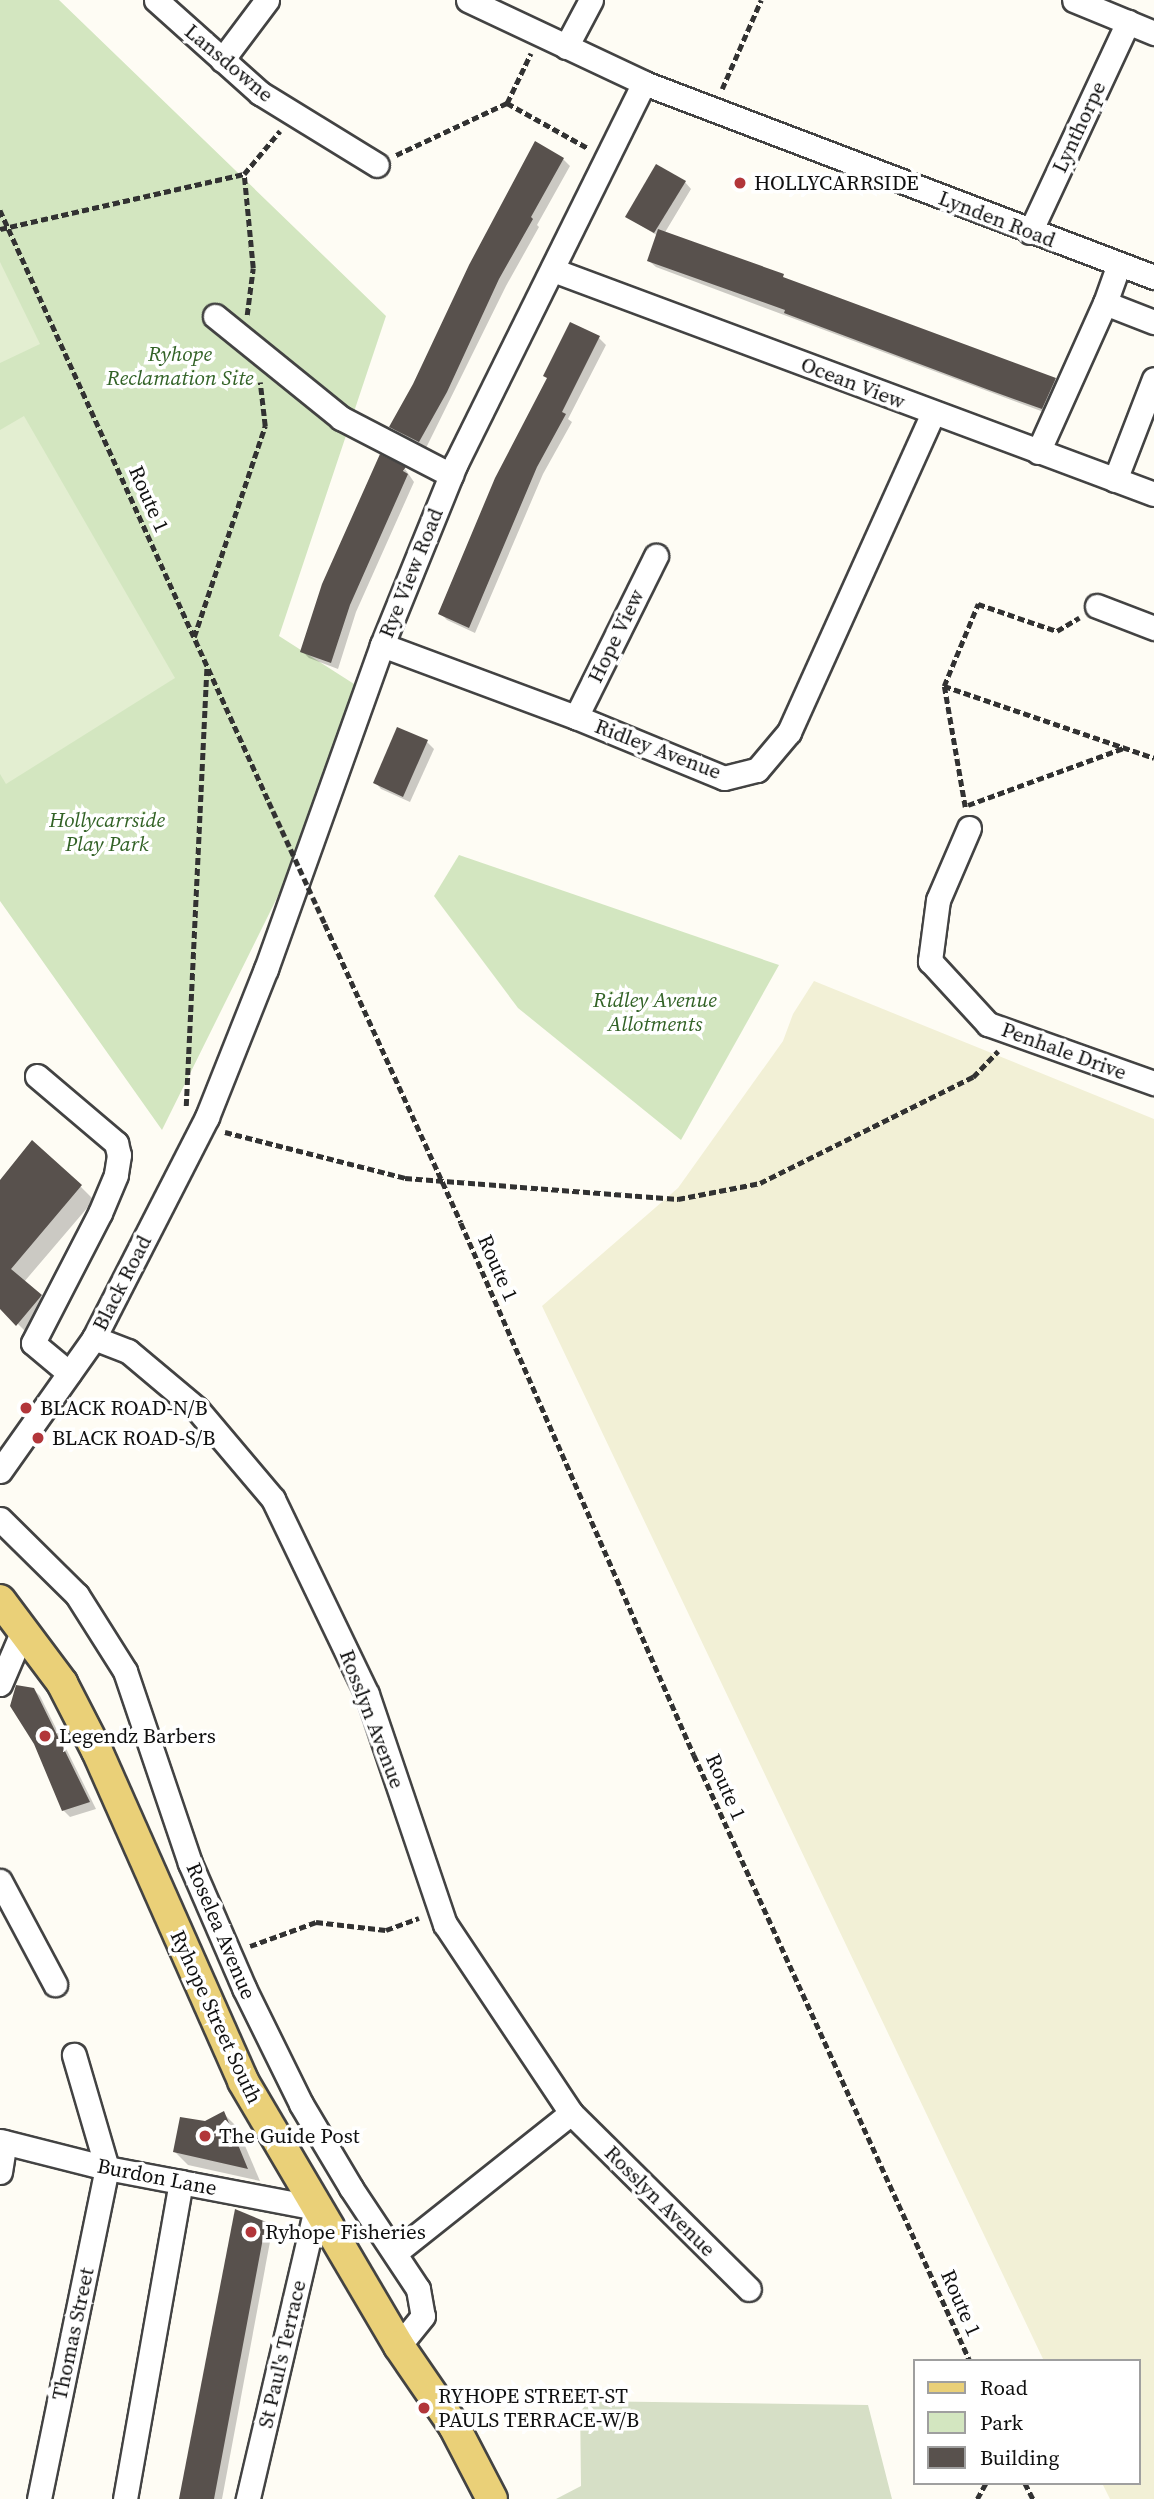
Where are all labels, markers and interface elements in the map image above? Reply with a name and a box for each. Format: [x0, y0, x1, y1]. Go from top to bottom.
street label: Lansdowne [180, 19, 278, 107]
street label: Lynthorpe [1047, 77, 1111, 177]
place label: HOLLYCARRSIDE [754, 170, 919, 196]
marker: HOLLYCARRSIDE [732, 175, 748, 191]
street label: Lynden Road [935, 185, 1059, 253]
park label: Ryhope Reclamation Site [106, 341, 254, 391]
street label: Ocean View [797, 352, 909, 414]
street label: Route 1 [123, 462, 175, 536]
street label: Rye View Road [373, 504, 449, 642]
street label: Hope View [582, 585, 650, 687]
street label: Ridley Avenue [591, 713, 725, 785]
park label: Hollycarrside Play Park [49, 807, 165, 857]
park label: Ridley Avenue Allotments [593, 987, 717, 1037]
street label: Penhale Drive [998, 1017, 1130, 1085]
street label: Black Road [87, 1231, 157, 1335]
street label: Route 1 [472, 1231, 524, 1305]
place label: BLACK ROAD-N/B [40, 1395, 208, 1421]
marker: BLACK ROAD-N/B [18, 1400, 34, 1416]
place label: BLACK ROAD-S/B [52, 1425, 215, 1451]
marker: BLACK ROAD-S/B [30, 1430, 46, 1446]
street label: Rosslyn Avenue [334, 1646, 410, 1792]
place label: Legendz Barbers [59, 1723, 216, 1749]
marker: Legendz Barbers [37, 1728, 53, 1744]
street label: Route 1 [700, 1750, 752, 1824]
street label: Roselea Avenue [181, 1859, 261, 2003]
street label: Ryhope Street South [165, 1926, 267, 2108]
place label: The Guide Post [219, 2123, 360, 2149]
marker: The Guide Post [197, 2128, 213, 2144]
street label: Rosslyn Avenue [599, 2140, 721, 2262]
street label: Burdon Lane [95, 2153, 219, 2201]
place label: Ryhope Fisheries [265, 2219, 426, 2245]
marker: Ryhope Fisheries [243, 2224, 259, 2240]
street label: Thomas Street [47, 2265, 99, 2403]
street label: Route 1 [935, 2266, 987, 2340]
street label: St Paul's Terrace [253, 2277, 311, 2431]
legend [912, 2359, 1140, 2485]
text: Road [980, 2373, 1028, 2402]
place label: RYHOPE STREET-ST PAULS TERRACE-W/B [438, 2383, 640, 2433]
marker: RYHOPE STREET-ST PAULS TERRACE-W/B [416, 2400, 432, 2416]
text: Park [980, 2408, 1023, 2437]
text: Building [980, 2443, 1059, 2472]

